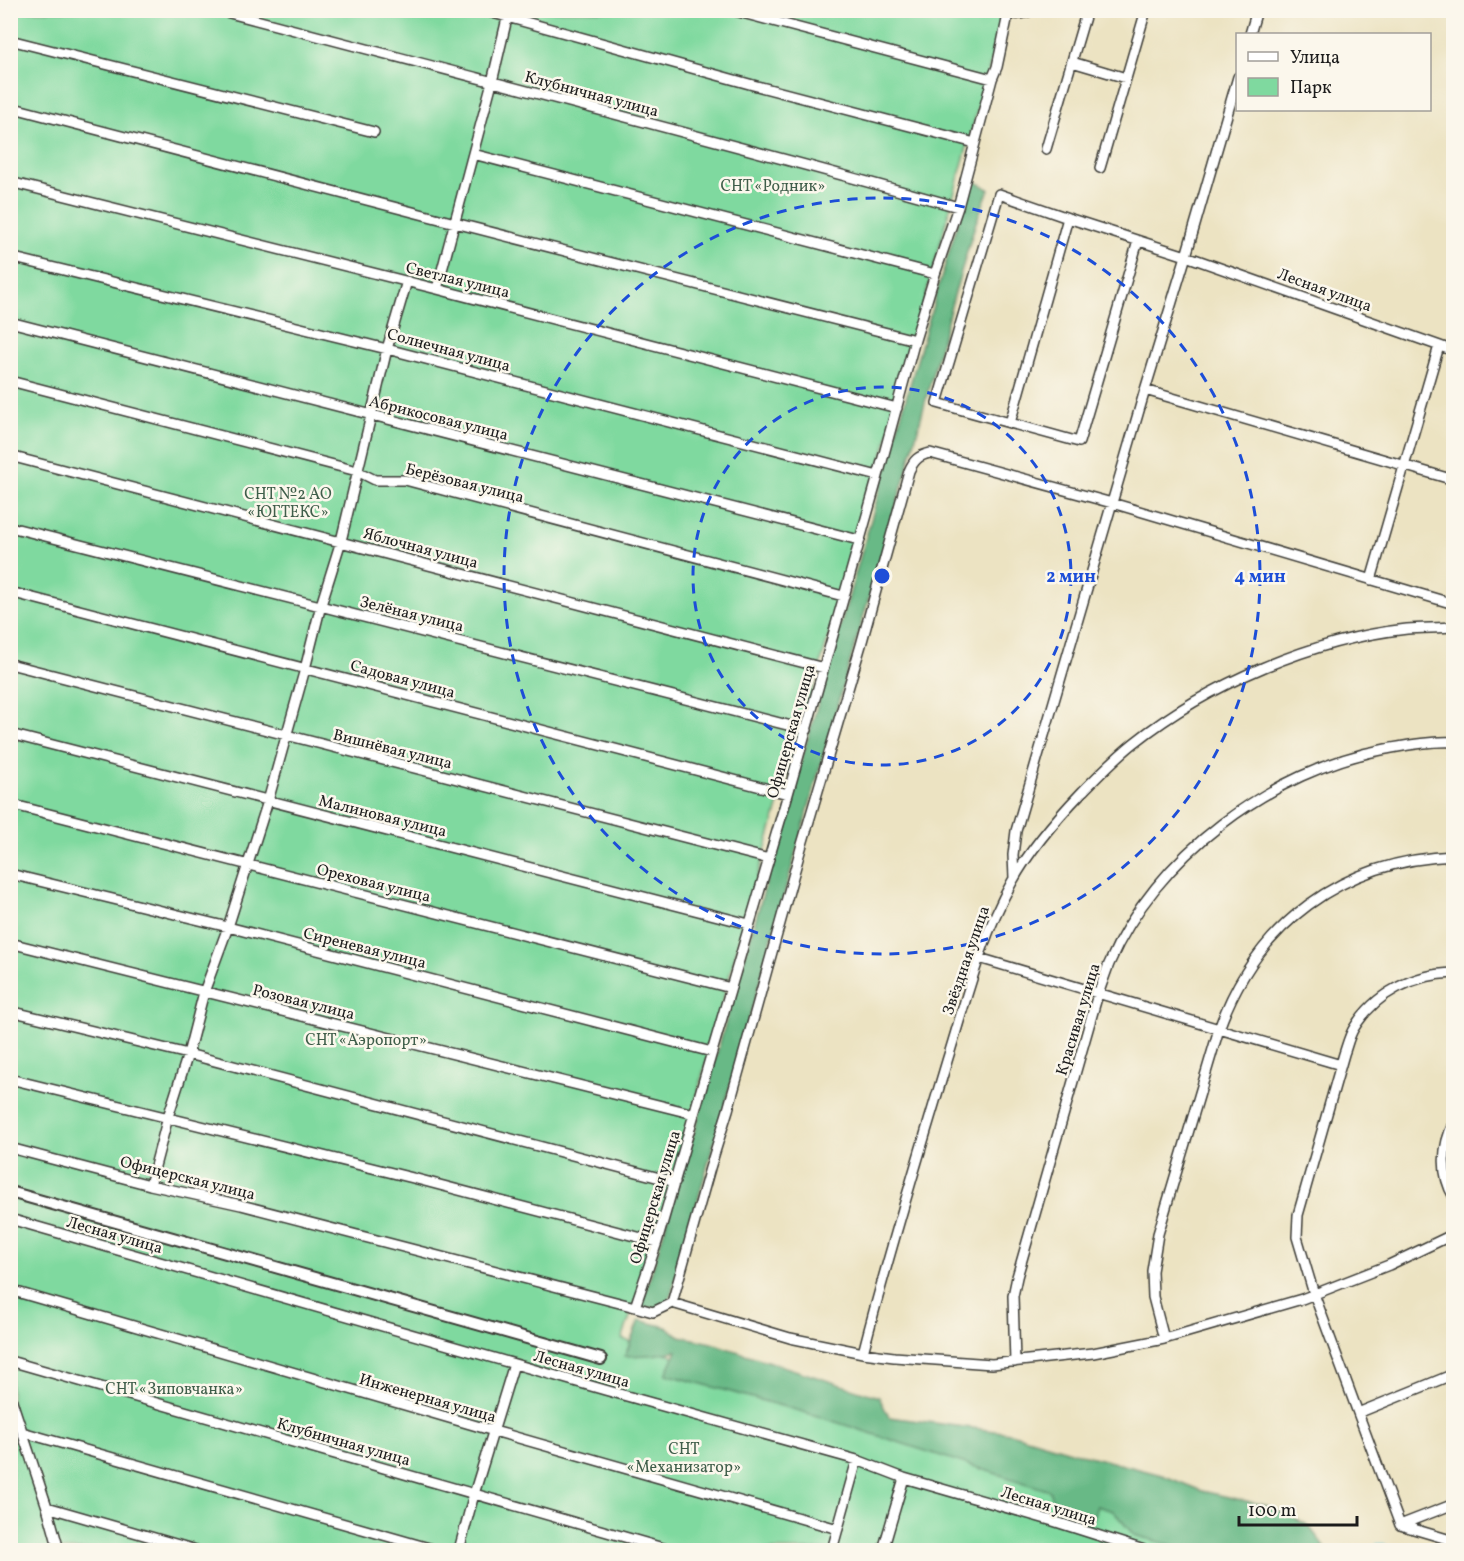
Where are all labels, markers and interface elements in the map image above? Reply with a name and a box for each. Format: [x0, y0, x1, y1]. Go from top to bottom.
legend [1236, 33, 1431, 111]
text: Улица [1290, 46, 1340, 71]
street label: Клубничная улица [522, 66, 661, 123]
text: Парк [1290, 76, 1332, 101]
park label: СНТ «Родник» [721, 176, 825, 198]
street label: Светлая улица [403, 257, 512, 304]
street label: Лесная улица [1274, 264, 1375, 318]
street label: Солнечная улица [384, 324, 513, 378]
street label: Абрикосовая улица [367, 391, 510, 447]
street label: Берёзовая улица [403, 459, 526, 509]
park label: СНТ №2 АО «ЮГТЕКС» [244, 484, 332, 524]
street label: Яблочная улица [361, 523, 480, 575]
text: 2 мин [1046, 565, 1096, 590]
text: 4 мин [1234, 565, 1286, 590]
centre of rings [872, 566, 892, 586]
street label: Зелёная улица [357, 591, 466, 638]
street label: Садовая улица [348, 655, 457, 704]
street label: Офицерская улица [762, 662, 822, 801]
street label: Вишнёвая улица [331, 725, 454, 775]
street label: Малиновая улица [316, 790, 449, 844]
street label: Ореховая улица [314, 859, 433, 909]
street label: Звёздная улица [938, 903, 996, 1018]
street label: Сиреневая улица [301, 923, 428, 975]
street label: Красивая улица [1051, 961, 1106, 1079]
street label: Розовая улица [250, 980, 357, 1026]
park label: СНТ «Аэропорт» [305, 1030, 427, 1052]
street label: Офицерская улица [625, 1128, 687, 1267]
street label: Офицерская улица [118, 1152, 257, 1206]
street label: Лесная улица [64, 1212, 165, 1260]
street label: Лесная улица [531, 1346, 632, 1394]
street label: Инженерная улица [356, 1369, 499, 1429]
park label: СНТ «Зиповчанка» [105, 1379, 243, 1401]
street label: Клубничная улица [274, 1413, 413, 1473]
park label: СНТ «Механизатор» [627, 1439, 741, 1479]
street label: Лесная улица [998, 1482, 1099, 1532]
scale bar [1239, 1489, 1358, 1527]
text: 100 m [1248, 1499, 1297, 1524]

